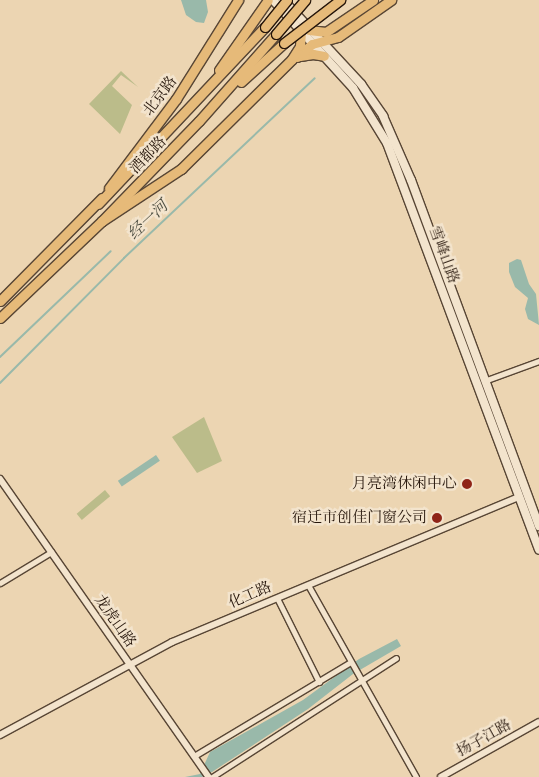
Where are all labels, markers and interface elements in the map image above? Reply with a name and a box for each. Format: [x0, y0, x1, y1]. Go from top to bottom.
street label: 北京路 [139, 73, 181, 119]
street label: 酒都路 [126, 133, 170, 177]
water label: 经一河 [124, 197, 172, 243]
street label: 雪峰山路 [425, 224, 463, 286]
place label: 月亮湾休闲中心 [352, 475, 457, 493]
marker: 月亮湾休闲中心 [461, 478, 473, 490]
place label: 宿迁市创佳门窗公司 [292, 509, 427, 527]
marker: 宿迁市创佳门窗公司 [431, 512, 443, 524]
street label: 化工路 [226, 578, 274, 612]
street label: 龙虎山路 [90, 591, 140, 651]
street label: 扬子江路 [453, 716, 515, 760]

